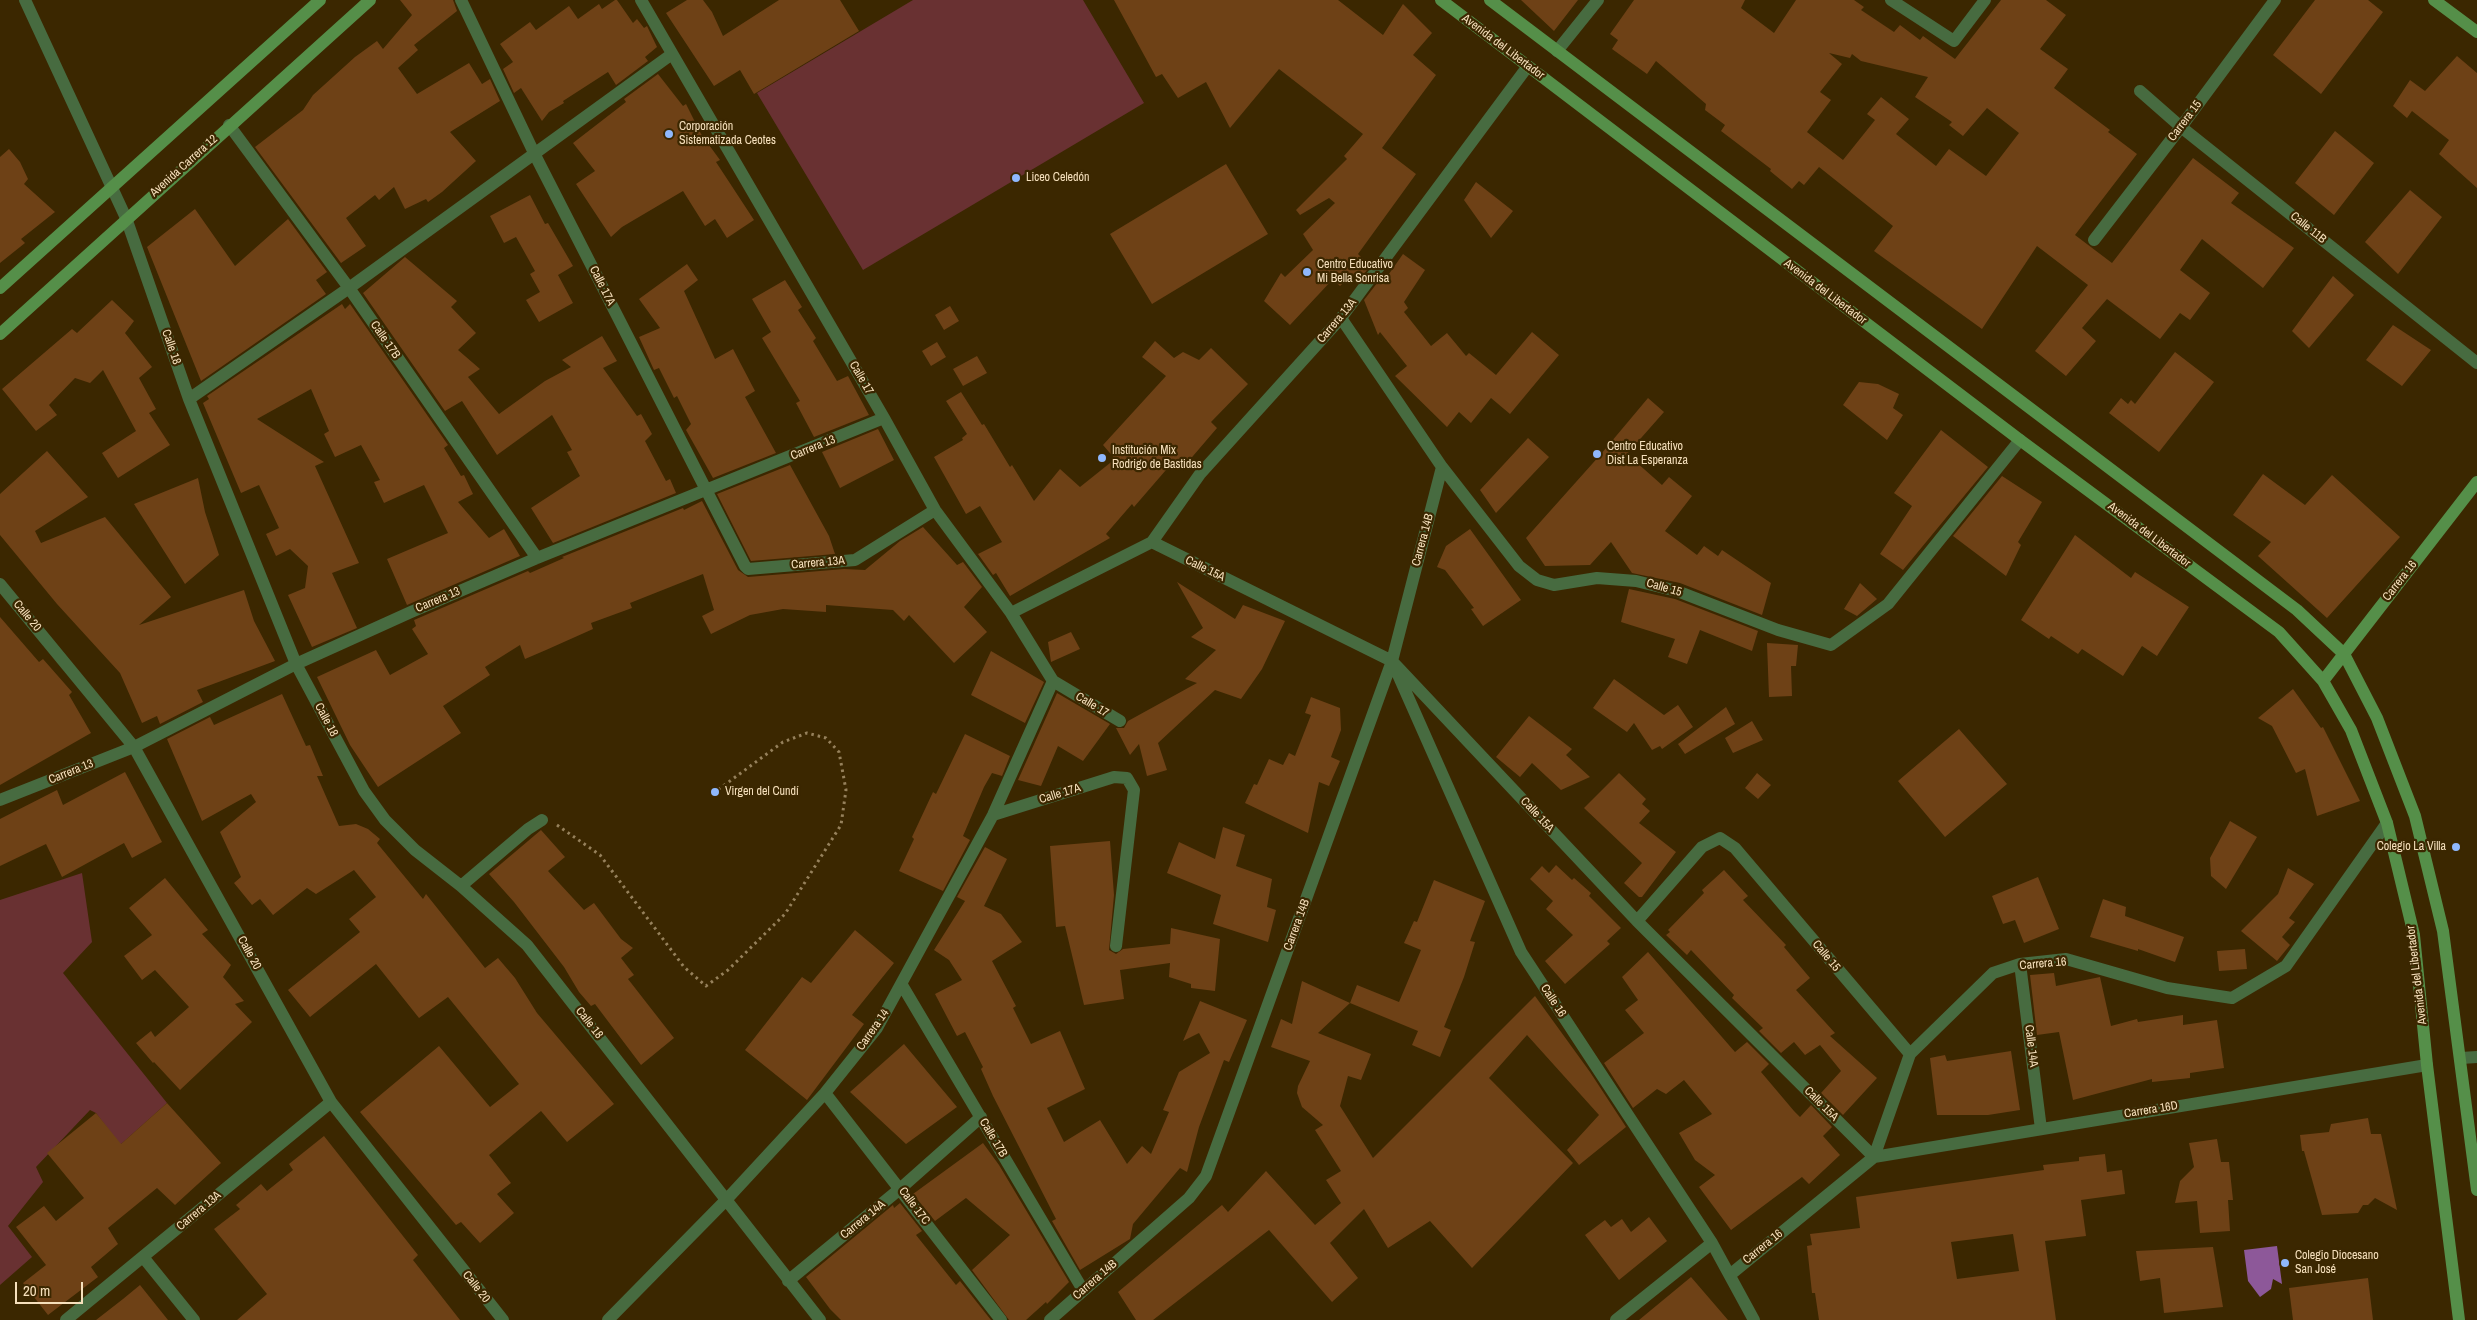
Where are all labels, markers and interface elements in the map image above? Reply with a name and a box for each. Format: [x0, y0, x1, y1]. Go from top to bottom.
street label: Avenida del Libertador [1459, 11, 1547, 83]
street label: Carrera 15 [2165, 98, 2205, 144]
place label: Corporación Sistematizada Ceotes [679, 120, 776, 148]
marker: Corporación Sistematizada Ceotes [663, 128, 675, 140]
street label: Avenida Carrera 12 [147, 132, 221, 200]
place label: Liceo Celedón [1026, 171, 1089, 185]
marker: Liceo Celedón [1010, 172, 1022, 184]
street label: Calle 11B [2287, 209, 2329, 247]
street label: Avenida del Libertador [1781, 256, 1869, 328]
place label: Centro Educativo Mi Bella Sonrisa [1317, 258, 1393, 286]
street label: Calle 17A [586, 264, 618, 308]
marker: Centro Educativo Mi Bella Sonrisa [1301, 266, 1313, 278]
street label: Carrera 13A [1314, 296, 1360, 346]
street label: Calle 17B [367, 318, 403, 362]
street label: Calle 18 [158, 328, 184, 366]
street label: Calle 17 [846, 359, 876, 397]
street label: Carrera 13 [789, 433, 837, 463]
place label: Centro Educativo Dist La Esperanza [1607, 440, 1688, 468]
place label: Institución Mix Rodrigo de Bastidas [1112, 444, 1202, 472]
marker: Centro Educativo Dist La Esperanza [1591, 448, 1603, 460]
marker: Institución Mix Rodrigo de Bastidas [1096, 452, 1108, 464]
street label: Avenida del Libertador [2105, 499, 2193, 571]
street label: Carrera 14B [1409, 512, 1437, 568]
street label: Carrera 13A [791, 553, 845, 573]
street label: Calle 15A [1183, 553, 1227, 585]
street label: Carrera 16 [2380, 558, 2420, 604]
street label: Calle 15 [1645, 576, 1683, 600]
street label: Carrera 13 [414, 584, 462, 616]
street label: Calle 20 [10, 598, 44, 634]
street label: Calle 17 [1073, 690, 1111, 720]
street label: Calle 18 [311, 701, 341, 739]
street label: Carrera 13 [47, 757, 95, 787]
street label: Calle 17A [1037, 781, 1083, 807]
place label: Virgen del Cundí [725, 785, 799, 799]
marker: Virgen del Cundí [709, 786, 721, 798]
street label: Calle 15A [1517, 794, 1557, 836]
place label: Colegio La Villa [2377, 840, 2446, 854]
marker: Colegio La Villa [2450, 841, 2462, 853]
street label: Carrera 14B [1281, 897, 1313, 953]
street label: Avenida del Libertador [2404, 925, 2430, 1025]
street label: Calle 20 [234, 934, 264, 972]
street label: Calle 15 [1809, 938, 1843, 974]
street label: Carrera 16 [2019, 955, 2067, 973]
street label: Calle 16 [1537, 982, 1569, 1020]
street label: Calle 18 [572, 1004, 606, 1042]
street label: Carrera 14 [854, 1007, 892, 1053]
street label: Calle 14A [2021, 1024, 2041, 1068]
street label: Calle 15A [1801, 1084, 1841, 1124]
street label: Carrera 16D [2123, 1099, 2179, 1121]
street label: Calle 17B [976, 1116, 1010, 1160]
street label: Calle 17C [895, 1184, 933, 1228]
street label: Carrera 13A [174, 1188, 224, 1234]
street label: Carrera 14A [838, 1198, 888, 1242]
street label: Carrera 16 [1740, 1227, 1786, 1267]
place label: Colegio Diocesano San José [2295, 1249, 2379, 1277]
street label: Carrera 14B [1070, 1257, 1120, 1303]
marker: Colegio Diocesano San José [2279, 1257, 2291, 1269]
street label: Calle 20 [459, 1268, 493, 1306]
scale bar [18, 1272, 85, 1304]
text: 20 m [23, 1280, 50, 1301]

